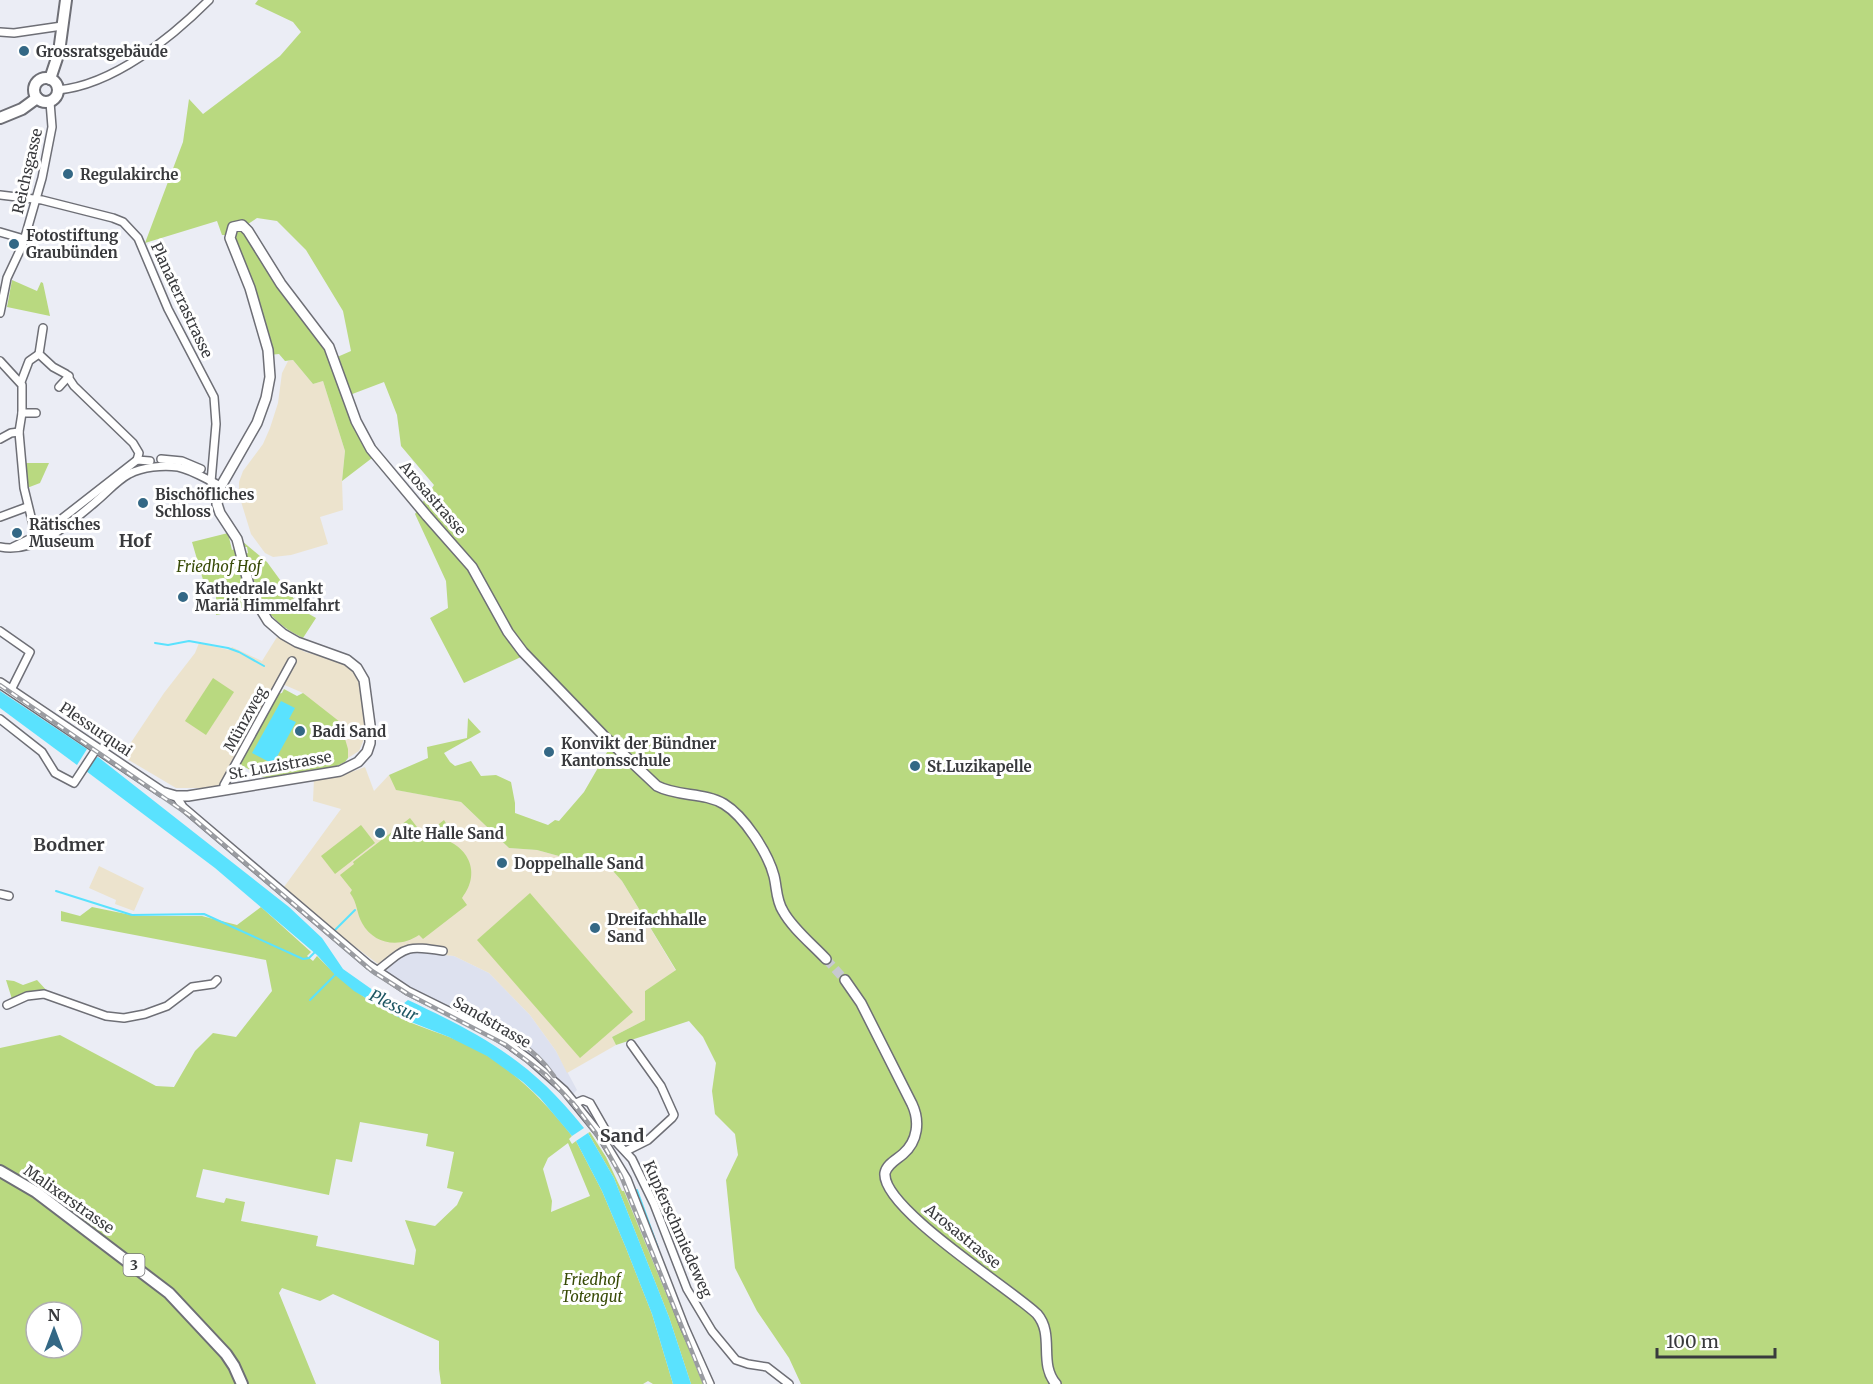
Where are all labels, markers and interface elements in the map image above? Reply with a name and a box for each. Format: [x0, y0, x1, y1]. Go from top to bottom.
place label: Grossratsgebäude [36, 42, 168, 61]
marker: Grossratsgebäude [17, 44, 31, 58]
street label: Reichsgasse [8, 126, 46, 216]
place label: Regulakirche [80, 165, 178, 184]
marker: Regulakirche [61, 167, 75, 181]
place label: Fotostiftung Graubünden [26, 226, 119, 262]
marker: Fotostiftung Graubünden [7, 237, 21, 251]
street label: Planaterrastrasse [147, 239, 217, 361]
street label: Arosastrasse [395, 456, 470, 539]
place label: Bischöfliches Schloss [155, 485, 255, 521]
marker: Bischöfliches Schloss [136, 496, 150, 510]
place label: Rätisches Museum [29, 515, 101, 551]
marker: Rätisches Museum [10, 526, 24, 540]
district label: Hof [119, 529, 152, 552]
park label: Friedhof Hof [176, 557, 263, 576]
place label: Kathedrale Sankt Mariä Himmelfahrt [195, 579, 340, 615]
marker: Kathedrale Sankt Mariä Himmelfahrt [176, 590, 190, 604]
street label: Münzweg [219, 683, 271, 755]
street label: Plessurquai [56, 698, 136, 760]
place label: Badi Sand [312, 722, 386, 741]
marker: Badi Sand [293, 724, 307, 738]
place label: Konvikt der Bündner Kantonsschule [561, 734, 717, 770]
marker: Konvikt der Bündner Kantonsschule [542, 745, 556, 759]
street label: St. Luzistrasse [227, 747, 333, 783]
place label: St.Luzikapelle [927, 757, 1032, 776]
marker: St.Luzikapelle [908, 759, 922, 773]
place label: Alte Halle Sand [391, 824, 504, 843]
marker: Alte Halle Sand [373, 826, 387, 840]
district label: Bodmer [33, 833, 105, 856]
place label: Doppelhalle Sand [514, 854, 644, 873]
marker: Doppelhalle Sand [495, 856, 509, 870]
place label: Dreifachhalle Sand [607, 910, 706, 946]
marker: Dreifachhalle Sand [588, 921, 602, 935]
water label: Plessur [367, 985, 422, 1025]
street label: Sandstrasse [450, 992, 534, 1052]
district label: Sand [600, 1124, 644, 1147]
street label: Kupferschmiedeweg [639, 1158, 717, 1300]
street label: Malixerstrasse [20, 1161, 118, 1237]
street label: Arosastrasse [921, 1199, 1005, 1272]
road number: 3 [124, 1254, 144, 1276]
park label: Friedhof Totengut [561, 1270, 623, 1306]
north arrow [24, 1300, 84, 1360]
text: N [48, 1305, 61, 1325]
scale bar [1657, 1321, 1776, 1359]
text: 100 m [1666, 1330, 1719, 1353]

